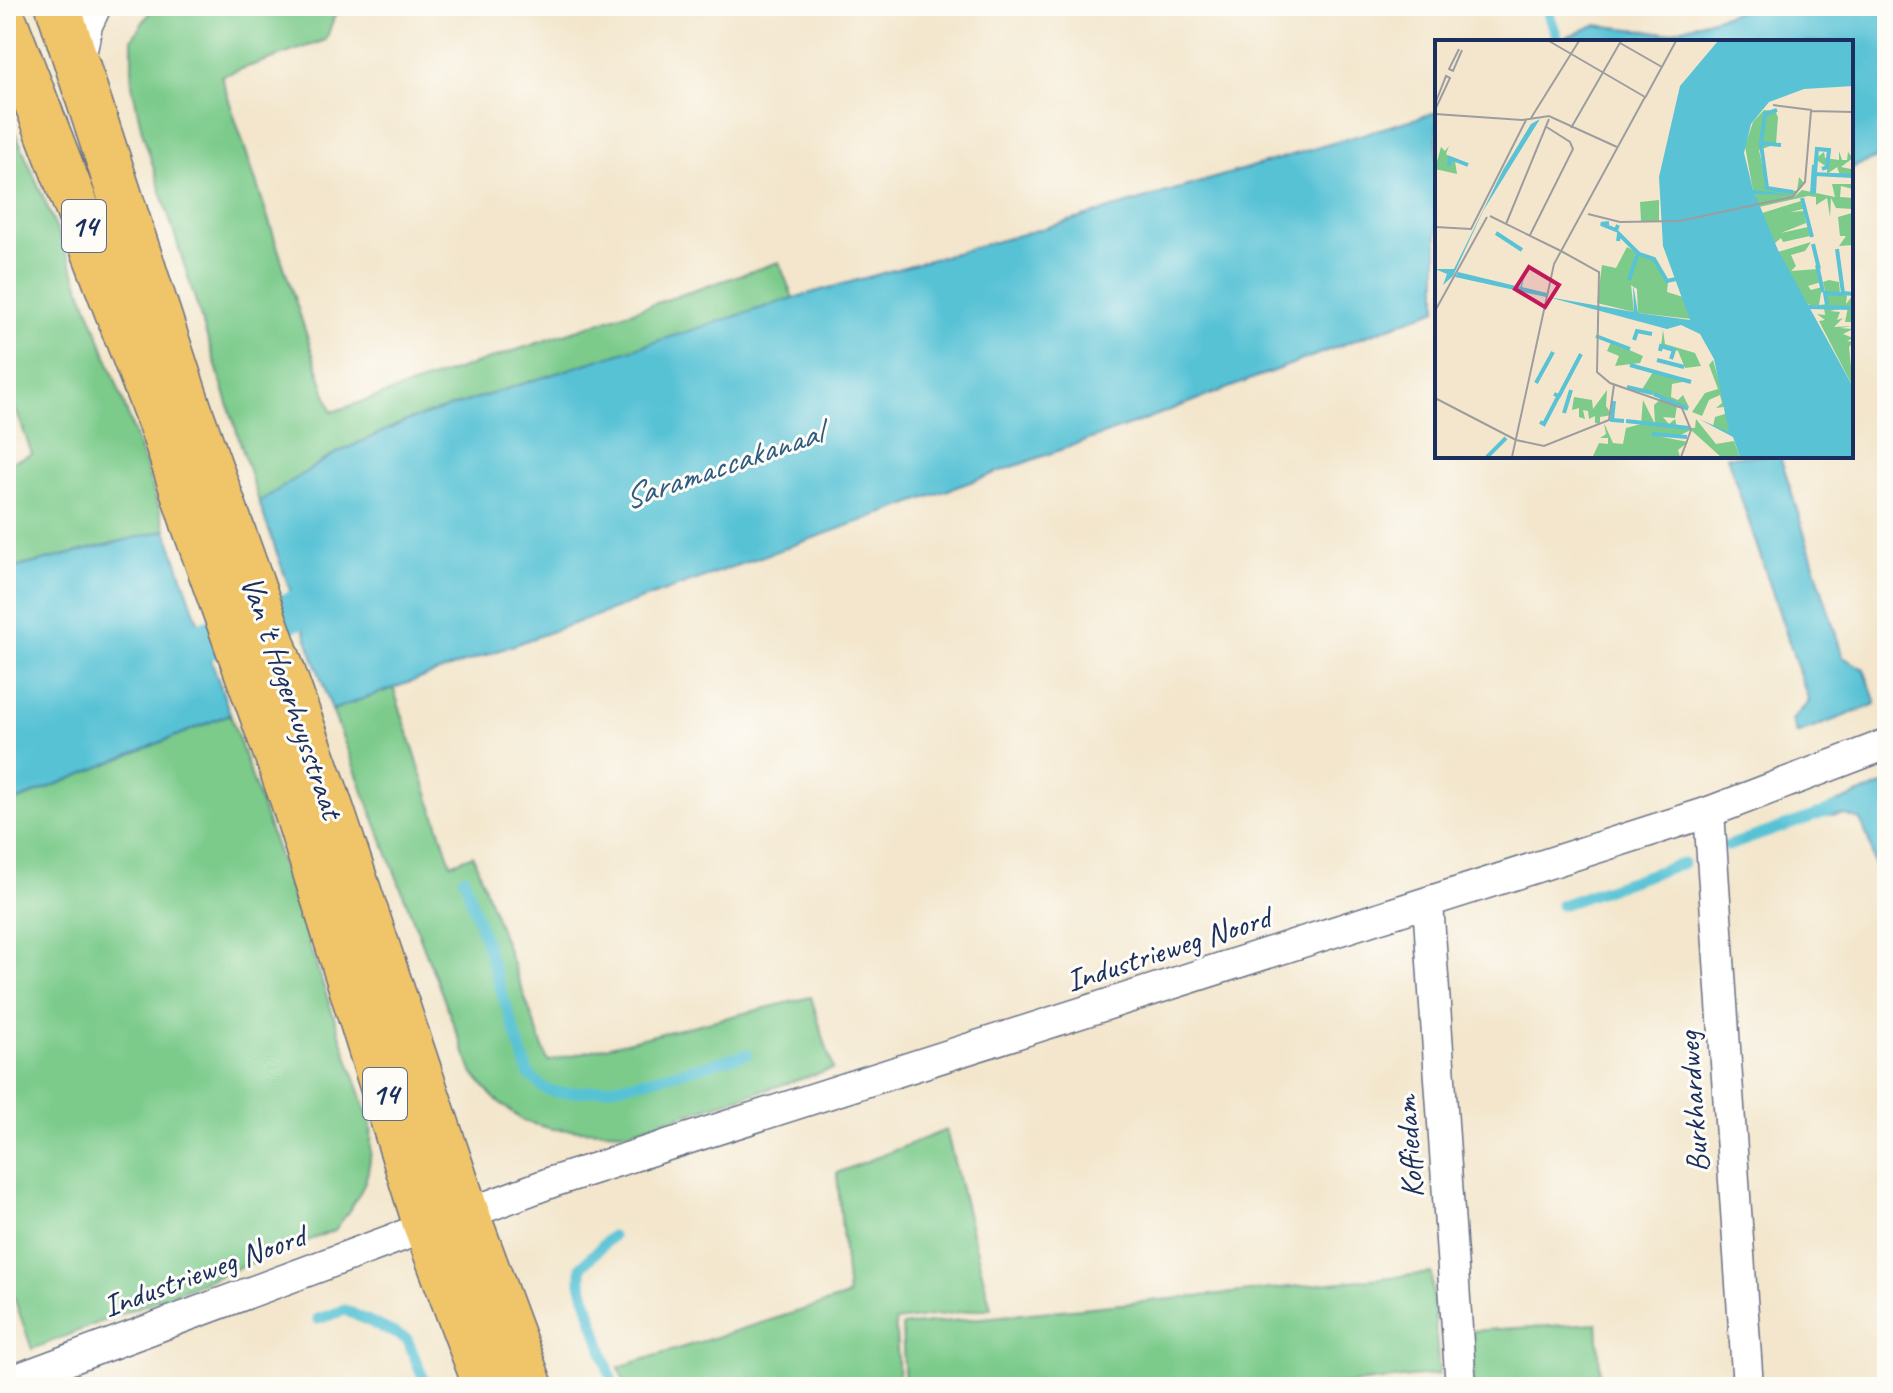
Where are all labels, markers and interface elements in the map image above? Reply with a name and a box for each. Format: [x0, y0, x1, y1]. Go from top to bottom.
inset map [1435, 40, 1853, 458]
road number: 14 [62, 200, 106, 252]
water label: Saramaccakanaal [617, 407, 838, 519]
street label: Van 't Hogerhuysstraat [231, 570, 354, 827]
street label: Industrieweg Noord [1061, 895, 1280, 1001]
street label: Burkhardweg [1668, 1028, 1718, 1174]
road number: 14 [363, 1068, 407, 1120]
street label: Koffiedam [1385, 1092, 1433, 1199]
street label: Industrieweg Noord [97, 1214, 315, 1327]

